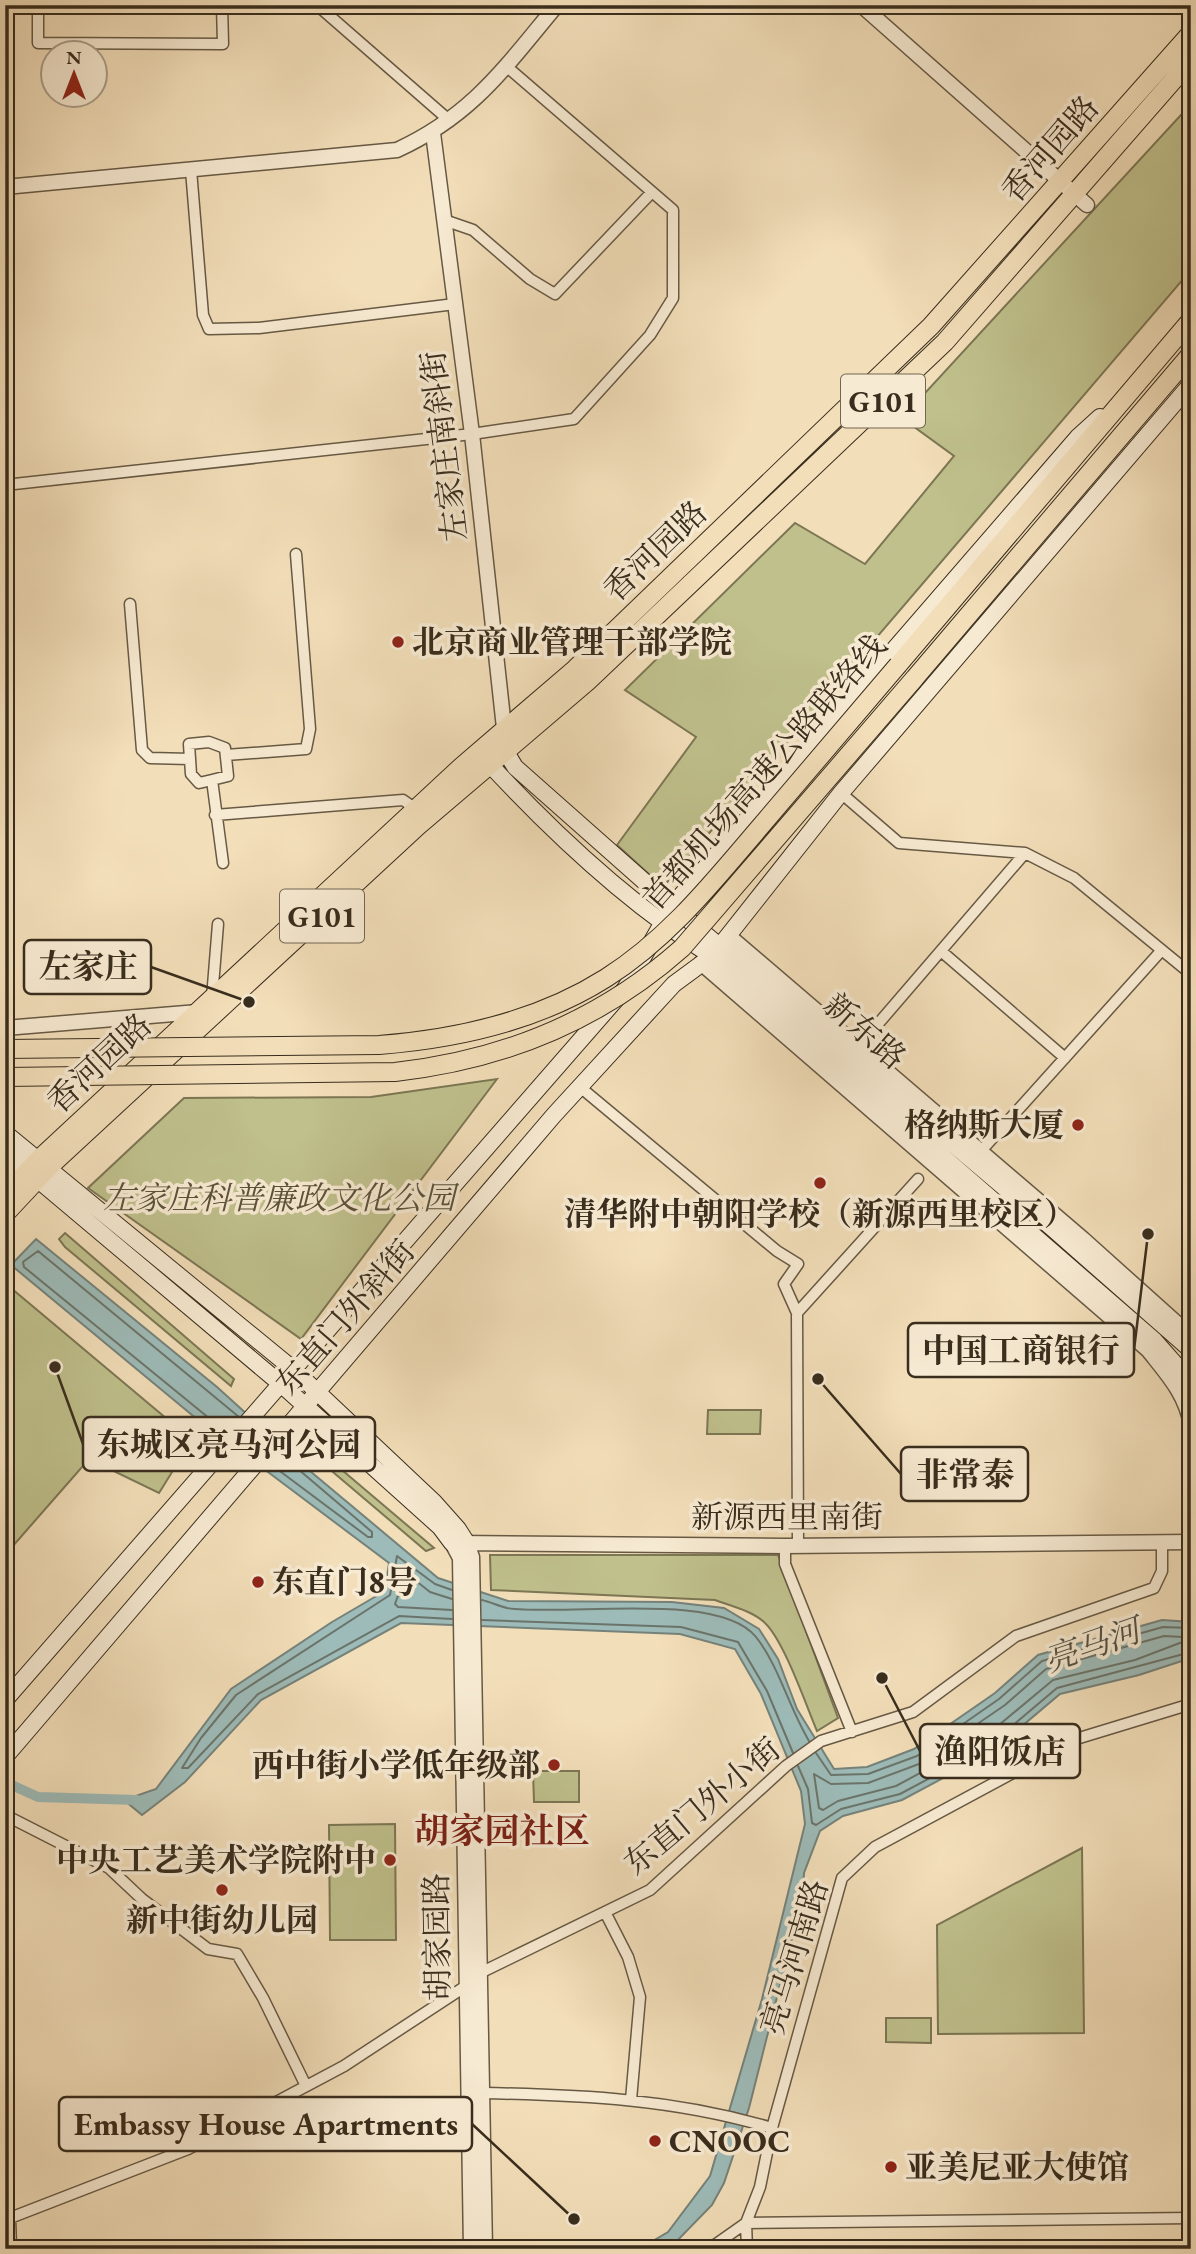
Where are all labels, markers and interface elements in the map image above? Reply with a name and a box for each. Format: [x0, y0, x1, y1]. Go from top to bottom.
north arrow [38, 38, 108, 108]
text: N [66, 45, 82, 70]
street label: 香河园路 [992, 87, 1108, 211]
street label: 左家庄南斜街 [411, 348, 477, 544]
road number: G101 [841, 374, 925, 428]
street label: 香河园路 [594, 491, 716, 611]
place label: 北京商业管理干部学院 [412, 621, 732, 663]
street label: 首都机场高速公路联络线 [633, 625, 895, 919]
marker: 北京商业管理干部学院 [390, 634, 406, 650]
road number: G101 [280, 890, 364, 942]
callout: 左家庄 [24, 940, 151, 994]
text: 左家庄 [39, 945, 138, 988]
street label: 新东路 [815, 984, 915, 1078]
street label: 香河园路 [38, 1004, 160, 1122]
place label: 格纳斯大厦 [904, 1104, 1064, 1146]
marker: 格纳斯大厦 [1070, 1117, 1086, 1133]
marker: 清华附中朝阳学校（新源西里校区） [812, 1175, 828, 1191]
park label: 左家庄科普廉政文化公园 [103, 1177, 460, 1219]
place label: 清华附中朝阳学校（新源西里校区） [564, 1193, 1076, 1235]
street label: 东直门外斜街 [266, 1231, 424, 1403]
callout: 中国工商银行 [908, 1323, 1134, 1377]
text: 中国工商银行 [922, 1329, 1120, 1372]
callout: 东城区亮马河公园 [83, 1417, 375, 1471]
text: 东城区亮马河公园 [97, 1423, 361, 1466]
callout: 非常泰 [901, 1447, 1028, 1501]
text: 非常泰 [916, 1453, 1015, 1496]
street label: 新源西里南街 [691, 1496, 883, 1538]
place label: 东直门8号 [272, 1561, 417, 1603]
marker: 东直门8号 [250, 1574, 266, 1590]
water label: 亮马河 [1038, 1607, 1151, 1681]
callout: 渔阳饭店 [920, 1724, 1080, 1778]
street label: 东直门外小街 [615, 1728, 789, 1884]
text: 渔阳饭店 [934, 1730, 1066, 1773]
place label: 西中街小学低年级部 [252, 1744, 540, 1786]
marker: 西中街小学低年级部 [546, 1757, 562, 1773]
district label: 胡家园社区 [414, 1808, 590, 1853]
place label: 中央工艺美术学院附中 [56, 1839, 376, 1881]
marker: 中央工艺美术学院附中 [382, 1852, 398, 1868]
street label: 胡家园路 [415, 1873, 459, 2001]
street label: 亮马河南路 [751, 1874, 837, 2040]
marker: 新中街幼儿园 [214, 1882, 230, 1898]
place label: 新中街幼儿园 [126, 1899, 318, 1941]
callout: Embassy House Apartments [59, 2097, 472, 2151]
text: Embassy House Apartments [74, 2102, 458, 2145]
place label: CNOOC [669, 2120, 790, 2162]
marker: CNOOC [647, 2133, 663, 2149]
place label: 亚美尼亚大使馆 [905, 2146, 1129, 2188]
marker: 亚美尼亚大使馆 [883, 2159, 899, 2175]

